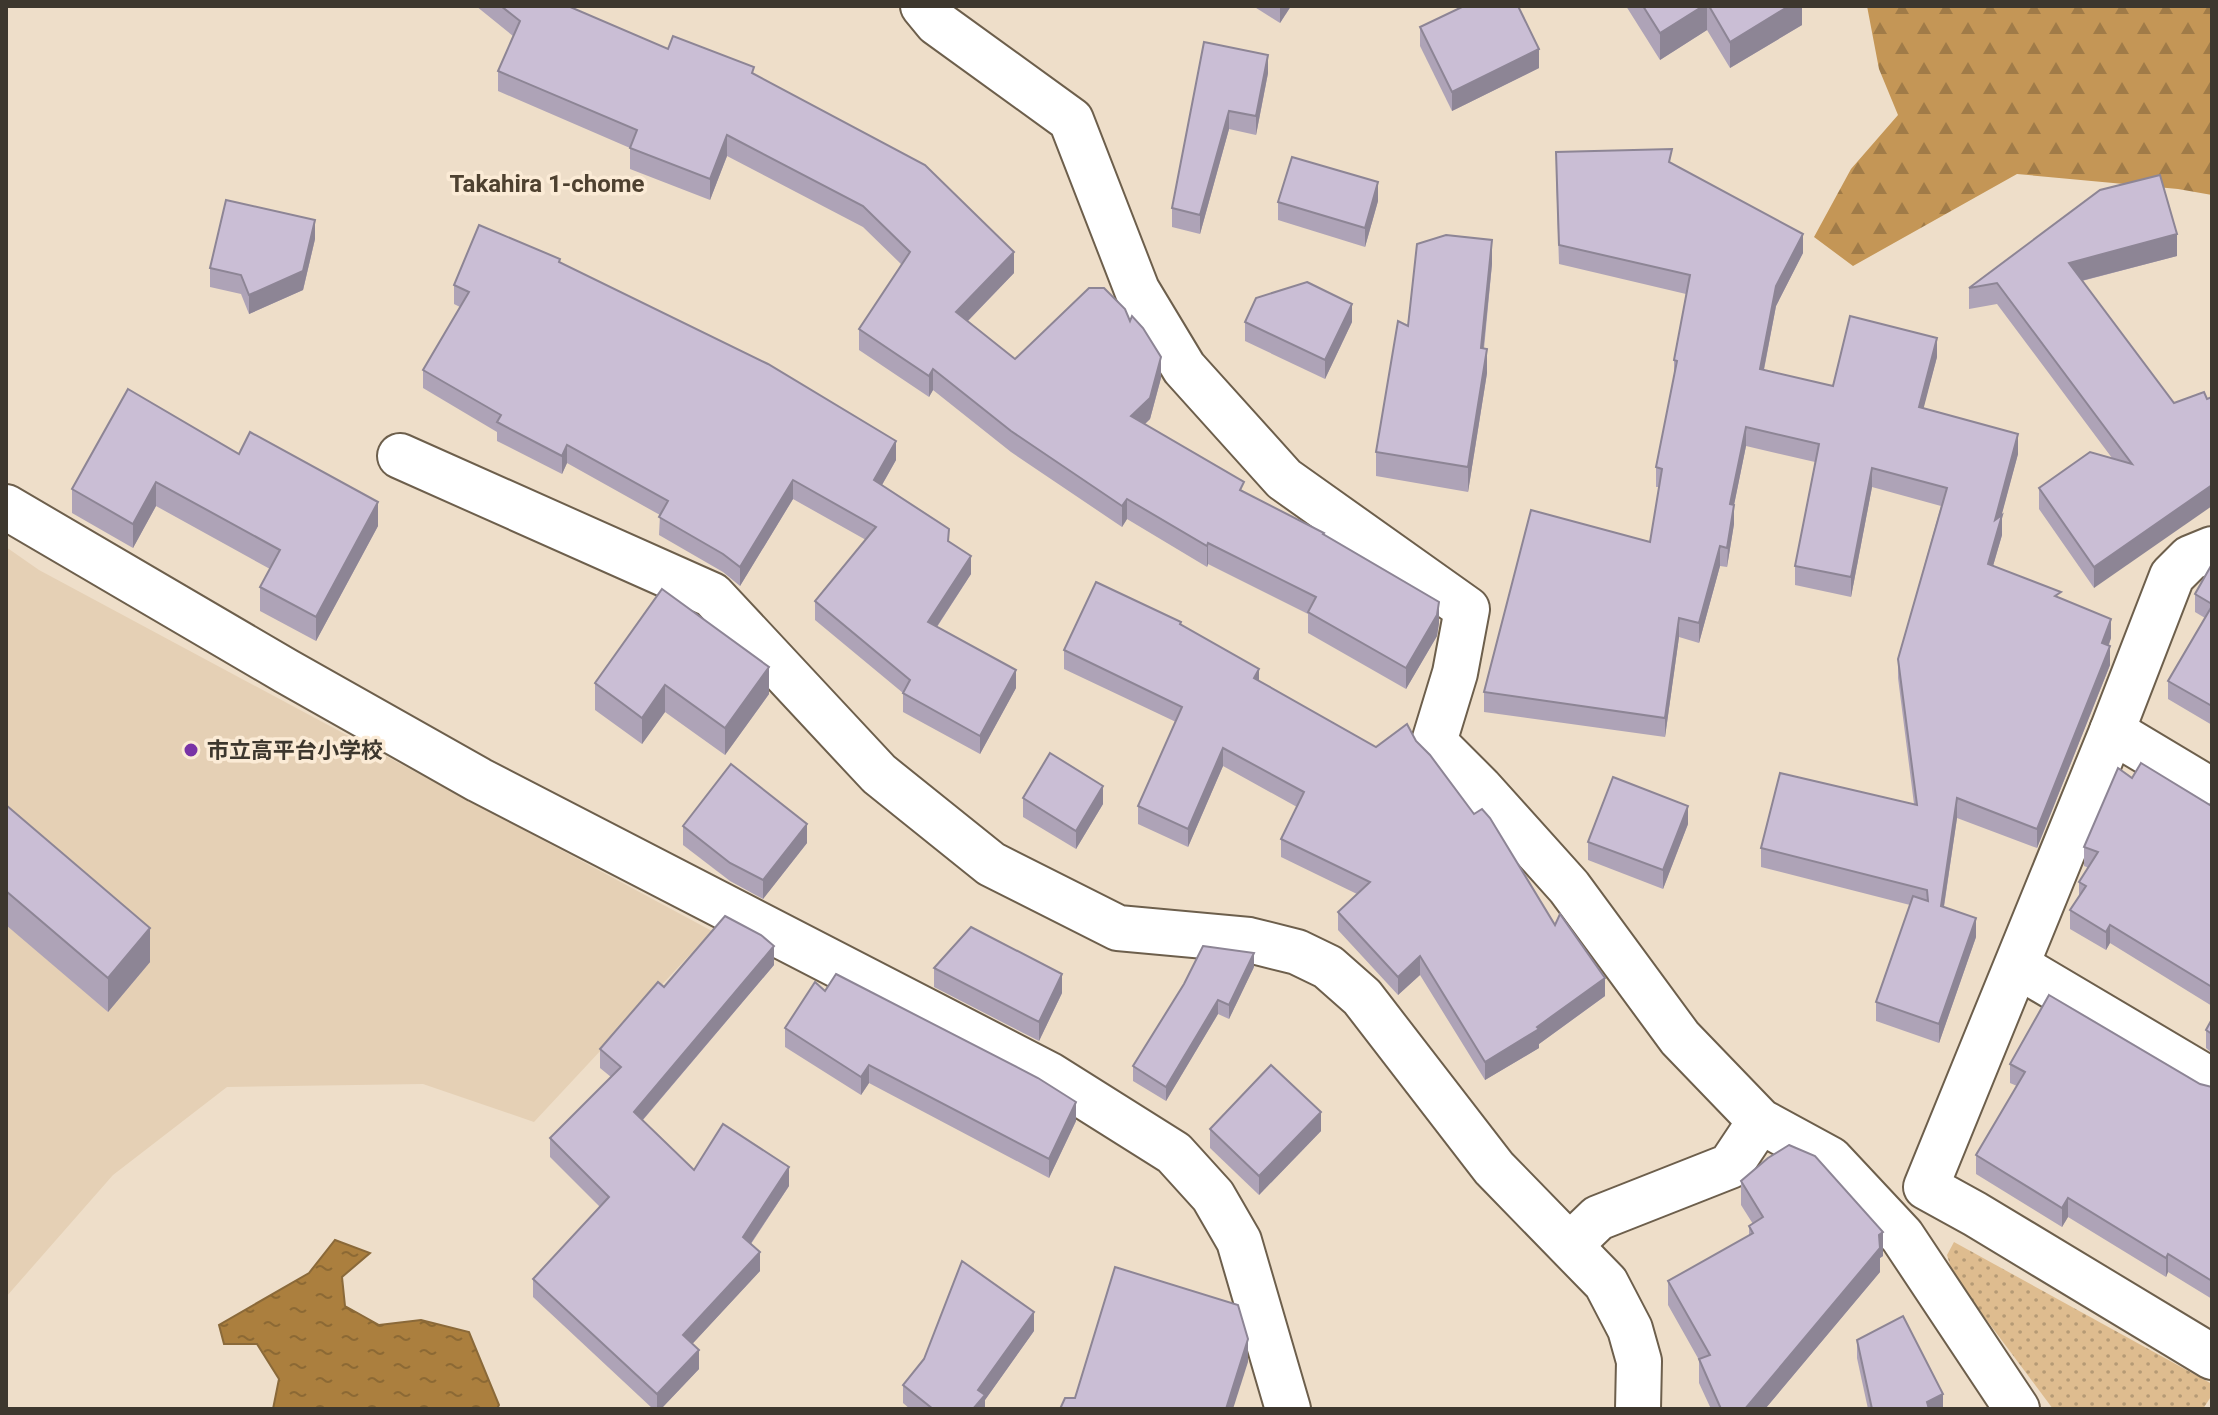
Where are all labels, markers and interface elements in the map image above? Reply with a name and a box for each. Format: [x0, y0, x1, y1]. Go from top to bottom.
district label: Takahira 1-chome [449, 170, 645, 198]
place label: 市立高平台小学校 [207, 738, 383, 763]
marker: 市立高平台小学校 [182, 741, 200, 759]

